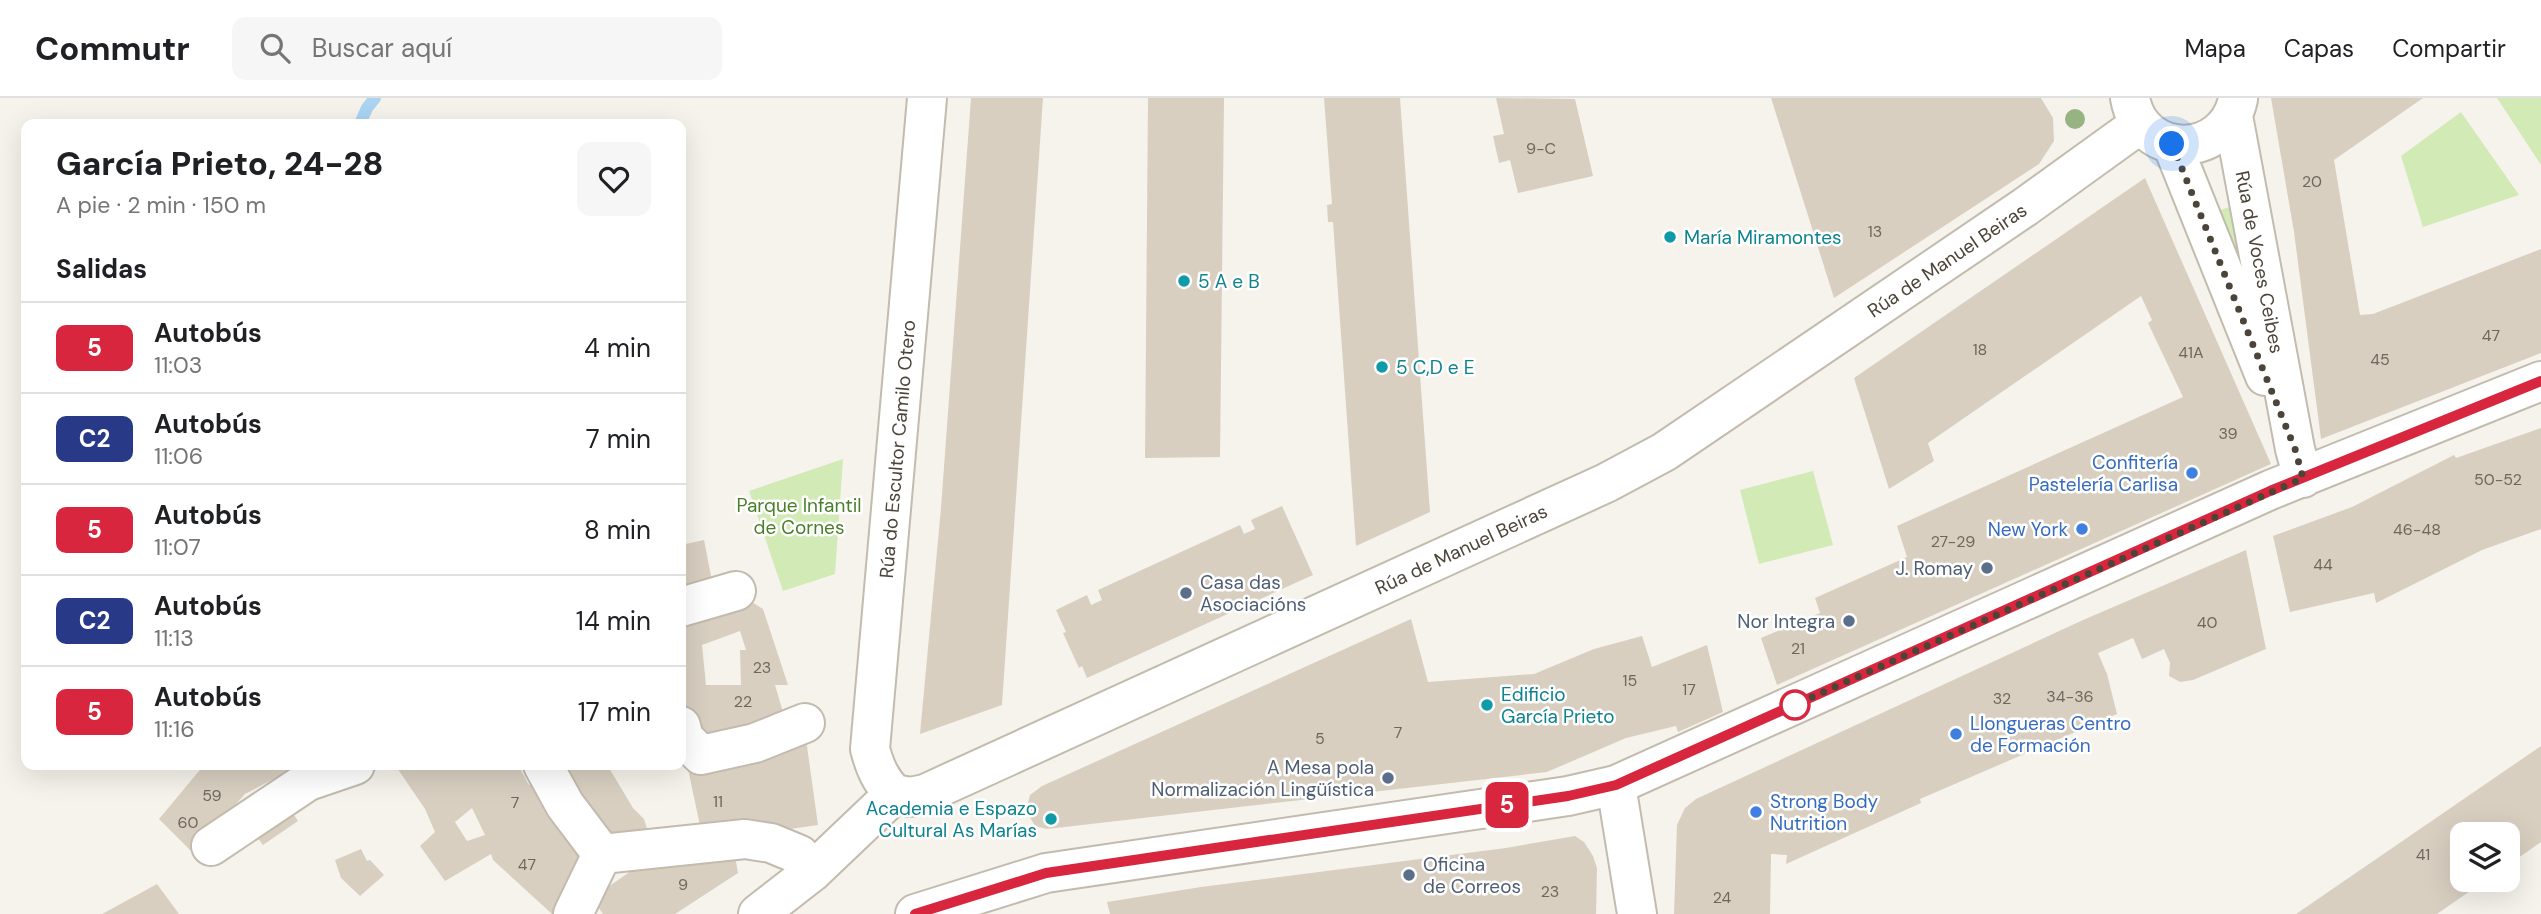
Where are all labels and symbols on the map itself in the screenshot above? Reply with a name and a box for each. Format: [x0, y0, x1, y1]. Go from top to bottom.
your location [2154, 126, 2189, 161]
house number: 9-C [1526, 138, 1556, 159]
street label: Rúa de Voces Ceibes [2230, 169, 2289, 356]
house number: 20 [2302, 171, 2322, 192]
street label: Rúa de Manuel Beiras [1863, 198, 2032, 323]
house number: 13 [1868, 221, 1882, 242]
place label: María Miramontes [1684, 225, 1842, 250]
marker: María Miramontes [1662, 229, 1678, 245]
place label: 5 A e B [1198, 269, 1260, 294]
marker: 5 A e B [1176, 273, 1192, 289]
street label: Rúa do Escultor Camilo Otero [874, 319, 921, 579]
house number: 47 [2482, 325, 2500, 346]
house number: 18 [1973, 339, 1987, 360]
house number: 41A [2178, 342, 2204, 363]
house number: 45 [2370, 349, 2390, 370]
place label: 5 C,D e E [1396, 355, 1474, 380]
marker: 5 C,D e E [1374, 359, 1390, 375]
house number: 39 [2218, 423, 2238, 444]
place label: Confitería Pastelería Carlisa [2029, 450, 2178, 497]
marker: Confitería Pastelería Carlisa [2184, 465, 2200, 481]
house number: 50-52 [2474, 469, 2522, 490]
park label: Parque Infantil de Cornes [736, 493, 862, 540]
street label: Rúa de Manuel Beiras [1371, 499, 1551, 600]
place label: New York [1988, 517, 2068, 542]
house number: 46-48 [2393, 519, 2441, 540]
marker: New York [2074, 521, 2090, 537]
house number: 27-29 [1931, 531, 1975, 552]
house number: 44 [2313, 554, 2333, 575]
place label: J. Romay [1896, 556, 1973, 581]
marker: J. Romay [1979, 560, 1995, 576]
place label: Casa das Asociacións [1200, 570, 1306, 617]
marker: Casa das Asociacións [1178, 585, 1194, 601]
place label: Nor Integra [1737, 609, 1835, 634]
house number: 40 [2197, 612, 2217, 633]
marker: Nor Integra [1841, 613, 1857, 629]
house number: 21 [1791, 638, 1805, 659]
house number: 23 [753, 657, 771, 678]
house number: 15 [1623, 670, 1637, 691]
house number: 17 [1682, 679, 1696, 700]
place label: Edificio García Prieto [1501, 682, 1614, 729]
house number: 34-36 [2046, 686, 2094, 707]
house number: 32 [1993, 688, 2011, 709]
unlabelled marker [1780, 690, 1810, 720]
house number: 22 [734, 691, 752, 712]
marker: Edificio García Prieto [1479, 697, 1495, 713]
place label: Llongueras Centro de Formación [1970, 711, 2131, 758]
house number: 7 [1394, 722, 1402, 743]
marker: Llongueras Centro de Formación [1948, 726, 1964, 742]
house number: 5 [1315, 728, 1325, 749]
place label: A Mesa pola Normalización Lingüística [1151, 755, 1374, 802]
marker: A Mesa pola Normalización Lingüística [1380, 770, 1396, 786]
line badge: 5 [1484, 782, 1530, 828]
house number: 59 [202, 785, 222, 806]
place label: Strong Body Nutrition [1770, 789, 1879, 836]
house number: 11 [713, 791, 723, 812]
house number: 7 [511, 792, 519, 813]
place label: Academia e Espazo Cultural As Marías [866, 796, 1037, 843]
marker: Strong Body Nutrition [1748, 804, 1764, 820]
marker: Academia e Espazo Cultural As Marías [1043, 811, 1059, 827]
house number: 60 [178, 812, 199, 833]
house number: 41 [2416, 844, 2430, 865]
place label: Oficina de Correos [1423, 852, 1521, 899]
house number: 47 [518, 854, 536, 875]
marker: Oficina de Correos [1401, 867, 1417, 883]
house number: 9 [678, 874, 688, 895]
house number: 23 [1541, 881, 1559, 902]
house number: 24 [1713, 887, 1732, 908]

